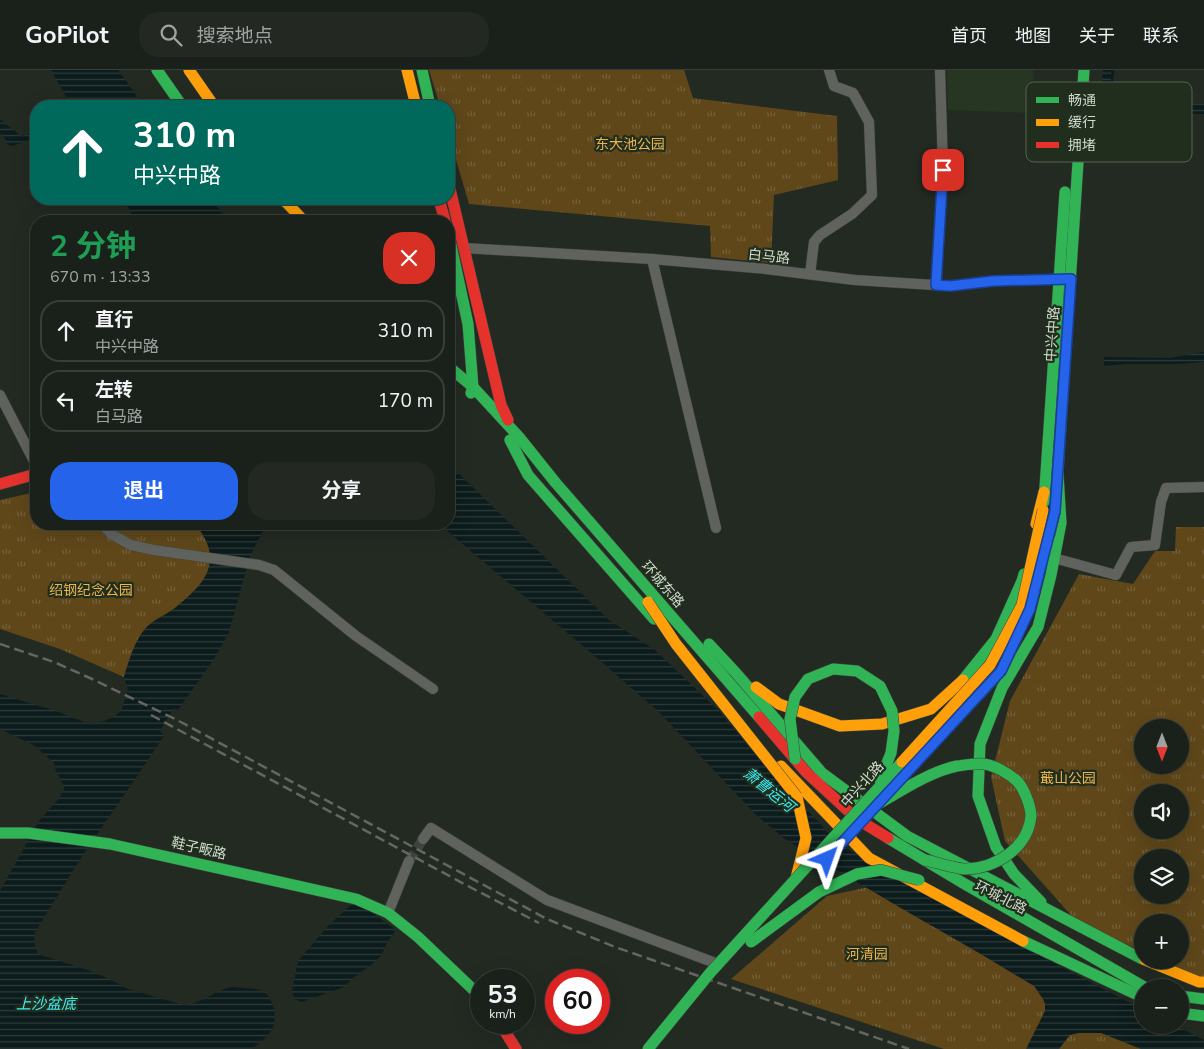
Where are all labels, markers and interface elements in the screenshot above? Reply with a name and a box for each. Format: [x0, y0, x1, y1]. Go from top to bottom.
search box [139, 12, 489, 57]
text: GoPilot [25, 19, 109, 51]
icon: search [157, 21, 185, 49]
text: 搜索地点 [197, 23, 273, 49]
text: 首页 [951, 24, 987, 48]
text: 地图 [1015, 24, 1051, 48]
text: 关于 [1079, 24, 1115, 48]
text: 联系 [1143, 24, 1179, 48]
legend [1026, 82, 1192, 162]
text: 畅通 [1068, 91, 1096, 110]
text: 310 m [133, 112, 236, 159]
text: 缓行 [1068, 113, 1096, 132]
icon: ahead [50, 120, 115, 185]
park label: 东大池公园 [595, 135, 665, 154]
text: 拥堵 [1068, 136, 1096, 155]
pin [922, 149, 964, 191]
icon: arrive [929, 156, 957, 184]
text: 中兴中路 [133, 161, 221, 191]
text: 2 分钟 [50, 226, 136, 267]
button: close [383, 232, 435, 284]
street label: 白马路 [747, 245, 791, 268]
text: 670 m · 13:33 [50, 266, 151, 288]
street label: 中兴中路 [1041, 305, 1064, 363]
text: 直行 [95, 307, 133, 333]
icon: ahead [52, 317, 80, 345]
text: 310 m [378, 318, 433, 344]
text: 中兴中路 [95, 336, 159, 358]
text: 左转 [95, 377, 133, 403]
icon: left [52, 387, 80, 415]
text: 170 m [378, 388, 433, 414]
text: 白马路 [95, 406, 143, 428]
button: 退出 [50, 462, 238, 520]
button: 分享 [248, 462, 435, 520]
street label: 环城东路 [637, 557, 688, 612]
park label: 绍钢纪念公园 [49, 581, 133, 600]
north arrow [1134, 719, 1189, 774]
map controls [1134, 719, 1189, 1034]
street label: 中兴北路 [837, 757, 888, 811]
water label: 萧曹运河 [739, 763, 801, 819]
park label: 蕺山公园 [1040, 769, 1096, 788]
button: sound [1134, 784, 1189, 839]
position arrow [800, 832, 852, 884]
street label: 鞋子畈路 [169, 833, 228, 864]
button: layers [1134, 849, 1189, 904]
street label: 环城北路 [972, 876, 1030, 919]
button: + [1134, 914, 1189, 969]
park label: 河清园 [846, 945, 888, 964]
speed limit sign: 60 [545, 969, 610, 1034]
text: 53 [487, 978, 518, 1012]
button: − [1134, 979, 1189, 1034]
water label: 上沙盆底 [16, 994, 79, 1014]
text: km/h [489, 1006, 516, 1022]

